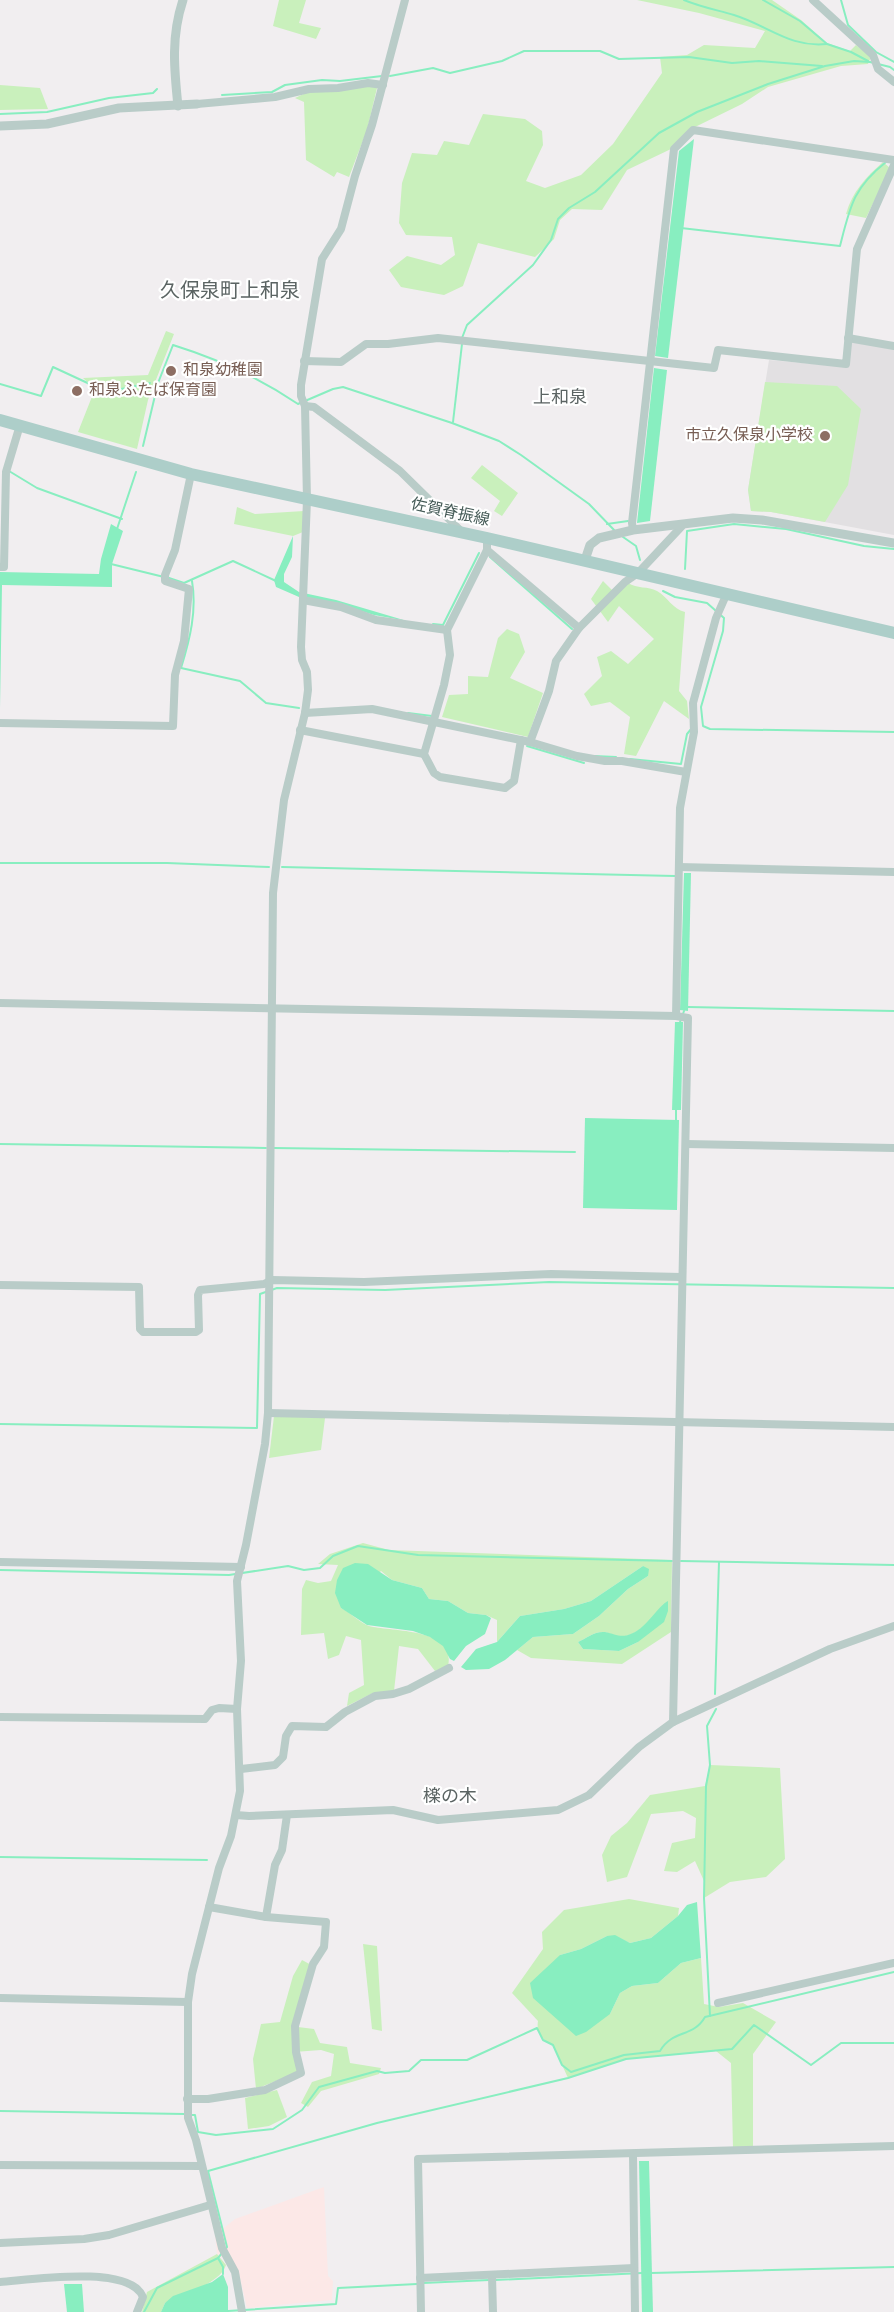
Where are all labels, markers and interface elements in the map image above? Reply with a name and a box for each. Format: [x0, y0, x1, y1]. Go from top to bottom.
district label: 久保泉町上和泉 [160, 279, 300, 305]
place label: 和泉幼稚園 [183, 361, 263, 381]
marker: 和泉幼稚園 [164, 364, 178, 378]
place label: 和泉ふたば保育園 [89, 381, 217, 401]
marker: 和泉ふたば保育園 [70, 384, 84, 398]
district label: 上和泉 [533, 387, 587, 410]
place label: 市立久保泉小学校 [685, 426, 813, 446]
marker: 市立久保泉小学校 [818, 429, 832, 443]
street label: 佐賀脊振線 [409, 495, 491, 531]
district label: 檪の木 [423, 1786, 477, 1809]

